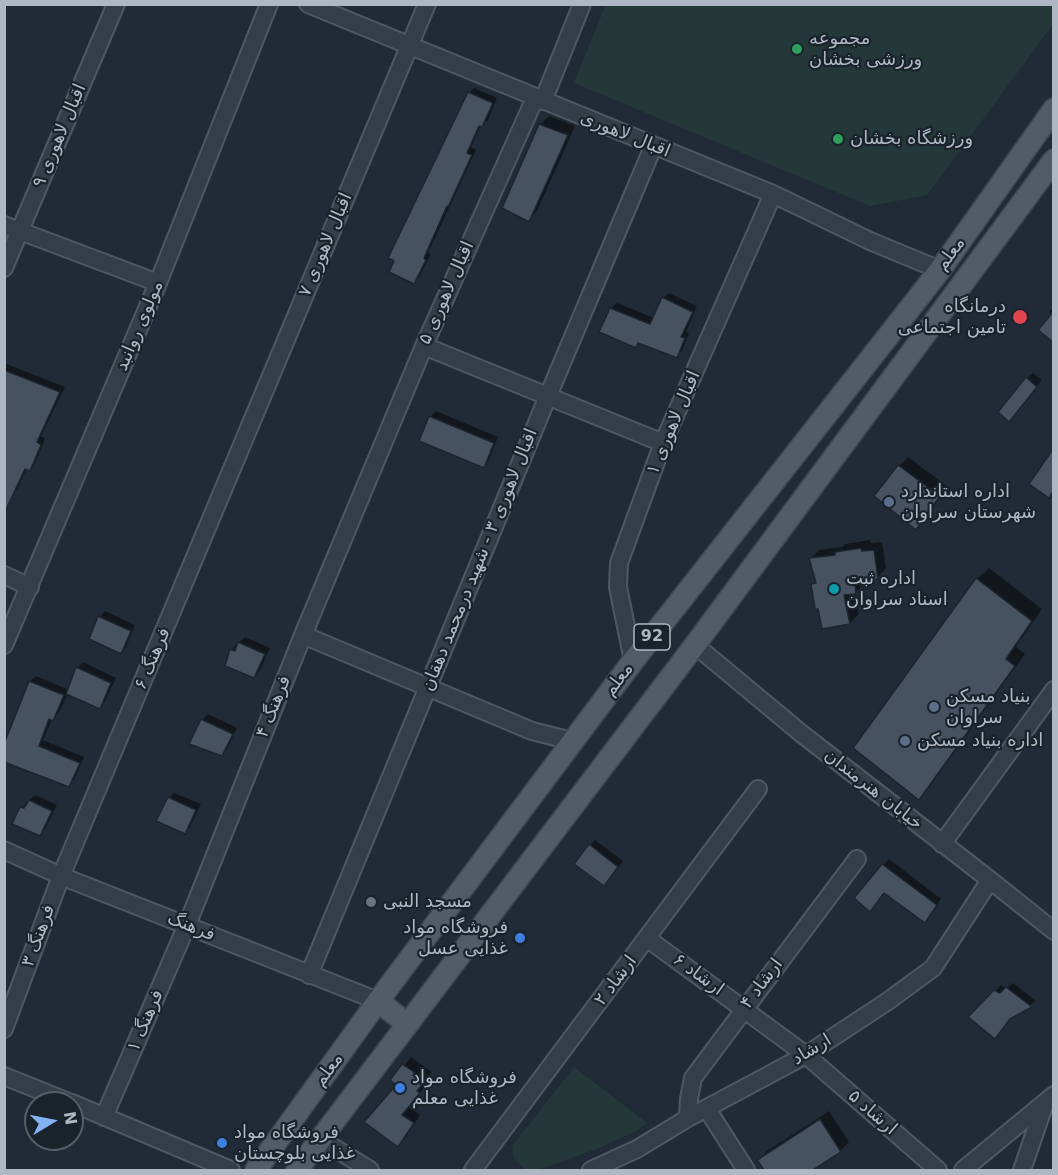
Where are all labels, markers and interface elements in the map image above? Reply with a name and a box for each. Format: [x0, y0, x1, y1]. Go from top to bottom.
place label: مجموعه ورزشی بخشان [809, 28, 922, 70]
marker: مجموعه ورزشی بخشان [790, 42, 804, 56]
street label: اقبال لاهوری ۹ [28, 81, 92, 191]
street label: اقبال لاهوری [577, 107, 673, 163]
place label: ورزشگاه بخشان [850, 128, 973, 150]
marker: ورزشگاه بخشان [831, 132, 845, 146]
street label: اقبال لاهوری ۷ [294, 190, 358, 300]
street label: معلم [932, 233, 970, 275]
street label: اقبال لاهوری ۵ [415, 238, 479, 348]
street label: مولوی روانبد [111, 278, 169, 374]
place label: درمانگاه تامین اجتماعی [898, 296, 1006, 338]
marker: درمانگاه تامین اجتماعی [1011, 308, 1029, 326]
street label: اقبال لاهوری ۱ [642, 368, 706, 478]
street label: اقبال لاهوری ۳ - شهید درمحمد دهقان [417, 426, 543, 694]
place label: اداره استاندارد شهرستان سراوان [901, 481, 1036, 524]
marker: اداره استاندارد شهرستان سراوان [882, 495, 896, 509]
place label: اداره ثبت اسناد سراوان [846, 568, 948, 610]
marker: اداره ثبت اسناد سراوان [827, 582, 841, 596]
road number: 92 [634, 624, 670, 650]
street label: فرهنگ ۶ [130, 625, 176, 693]
street label: معلم [599, 659, 639, 701]
street label: فرهنگ ۴ [252, 673, 296, 741]
place label: بنیاد مسکن سراوان [946, 686, 1030, 728]
marker: بنیاد مسکن سراوان [927, 700, 941, 714]
place label: اداره بنیاد مسکن [917, 730, 1043, 752]
marker: اداره بنیاد مسکن [898, 734, 912, 748]
street label: خیابان هنرمندان [819, 745, 927, 835]
place label: مسجد النبی [383, 891, 472, 913]
marker: مسجد النبی [364, 895, 378, 909]
street label: فرهنگ ۳ [18, 902, 60, 970]
street label: فرهنگ [164, 908, 218, 946]
place label: فروشگاه مواد غذایی عسل [403, 917, 508, 960]
marker: فروشگاه مواد غذایی عسل [513, 931, 527, 945]
street label: ارشاد ۶ [668, 949, 728, 1001]
street label: ارشاد ۲ [590, 951, 642, 1011]
street label: ارشاد ۴ [736, 954, 788, 1014]
street label: فرهنگ ۱ [123, 987, 169, 1055]
street label: ارشاد [788, 1030, 836, 1070]
street label: معلم [310, 1049, 348, 1091]
place label: فروشگاه مواد غذایی معلم [412, 1067, 517, 1110]
marker: فروشگاه مواد غذایی معلم [393, 1081, 407, 1095]
street label: ارشاد ۵ [843, 1086, 901, 1140]
north arrow [24, 1091, 84, 1151]
text: N [60, 1110, 81, 1126]
place label: فروشگاه مواد غذایی بلوچستان [234, 1122, 355, 1164]
marker: فروشگاه مواد غذایی بلوچستان [215, 1136, 229, 1150]

